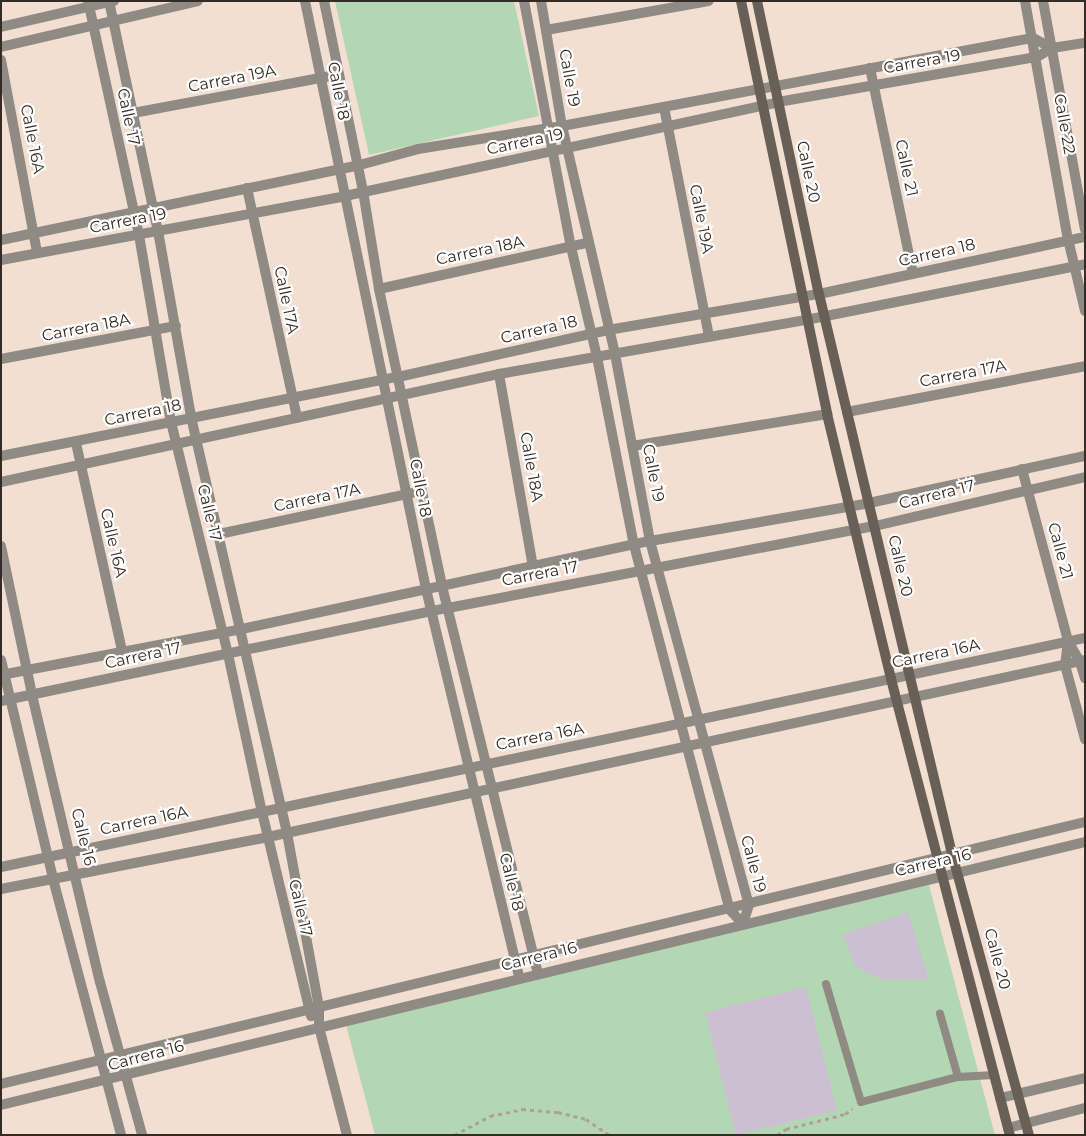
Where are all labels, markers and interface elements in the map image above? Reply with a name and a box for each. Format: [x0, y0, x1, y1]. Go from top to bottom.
street label: Carrera 19 [882, 46, 962, 78]
street label: Calle 19 [554, 47, 584, 109]
street label: Calle 18 [323, 60, 353, 122]
street label: Carrera 19A [186, 61, 278, 97]
street label: Calle 17 [113, 86, 143, 148]
street label: Calle 22 [1049, 92, 1079, 156]
street label: Calle 16A [16, 103, 48, 175]
street label: Carrera 19 [485, 125, 565, 159]
street label: Calle 21 [891, 138, 921, 198]
street label: Calle 20 [792, 139, 824, 205]
street label: Calle 19A [685, 183, 717, 255]
street label: Carrera 19 [88, 204, 168, 238]
street label: Carrera 18A [434, 232, 526, 270]
street label: Carrera 18 [897, 235, 977, 271]
street label: Calle 17A [269, 264, 303, 336]
street label: Carrera 18A [40, 310, 132, 346]
street label: Carrera 18 [499, 312, 579, 348]
street label: Carrera 17A [918, 356, 1008, 392]
street label: Carrera 18 [103, 395, 183, 431]
street label: Calle 18A [515, 431, 547, 503]
street label: Calle 19 [638, 442, 668, 504]
street label: Calle 18 [405, 457, 435, 519]
street label: Carrera 17 [897, 476, 977, 514]
street label: Carrera 17A [272, 479, 362, 517]
street label: Calle 17 [193, 482, 225, 544]
street label: Calle 16A [96, 507, 130, 579]
street label: Calle 21 [1043, 521, 1077, 581]
street label: Calle 20 [884, 533, 916, 599]
street label: Carrera 17 [500, 557, 580, 591]
street label: Carrera 16A [890, 635, 982, 673]
street label: Carrera 17 [103, 639, 183, 673]
street label: Carrera 16A [494, 719, 586, 755]
street label: Carrera 16A [98, 802, 190, 840]
street label: Calle 16 [67, 806, 99, 868]
street label: Calle 19 [736, 833, 770, 895]
street label: Carrera 16 [893, 845, 973, 881]
street label: Calle 18 [495, 851, 527, 913]
street label: Calle 17 [284, 877, 316, 939]
street label: Calle 20 [980, 926, 1014, 992]
street label: Carrera 16 [499, 938, 579, 976]
street label: Carrera 16 [106, 1037, 186, 1075]

